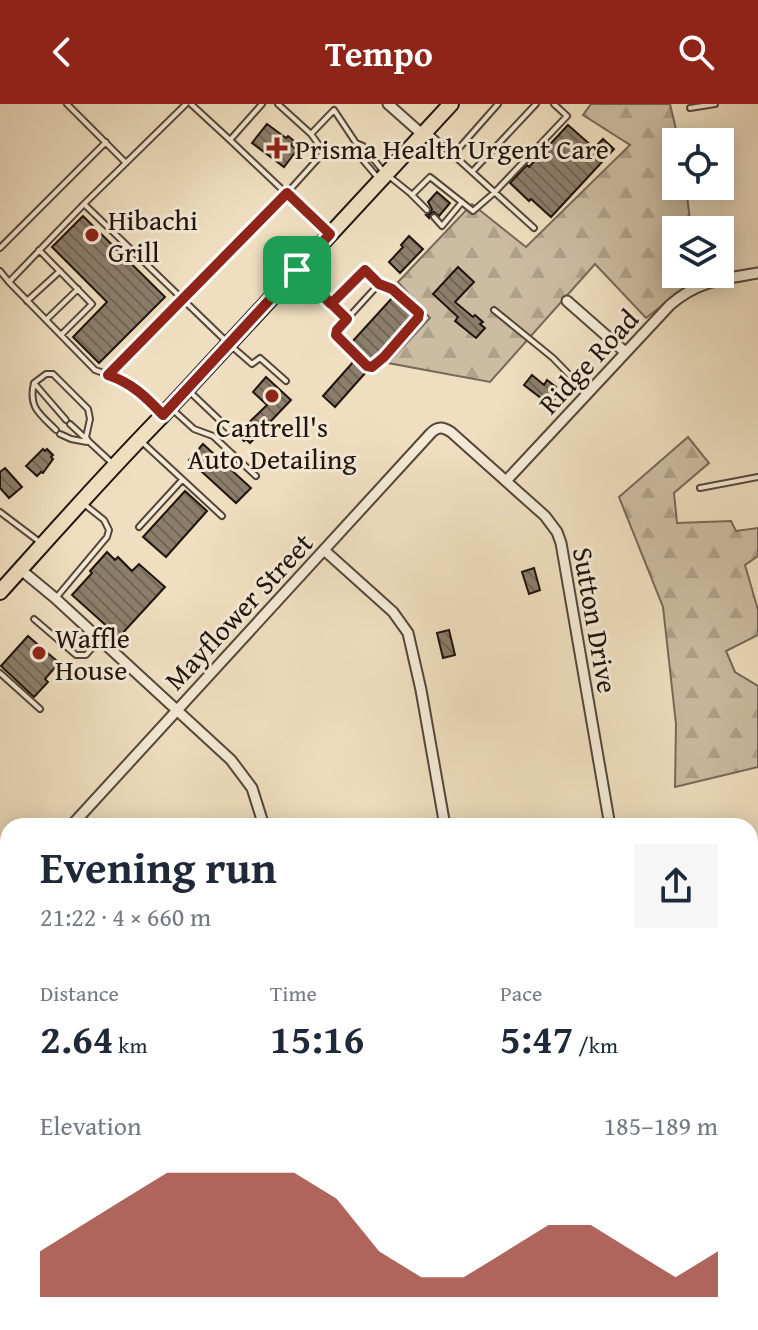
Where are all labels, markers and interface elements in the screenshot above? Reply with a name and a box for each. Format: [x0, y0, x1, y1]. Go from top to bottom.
text: Tempo [325, 26, 433, 79]
icon: back [40, 30, 84, 74]
icon: search [674, 30, 718, 74]
place label: Prisma Health Urgent Care [295, 128, 609, 169]
map controls [662, 128, 734, 288]
button: locate [662, 128, 734, 200]
marker: Prisma Health Urgent Care [266, 137, 288, 159]
place label: Hibachi Grill [108, 199, 198, 272]
button: layers [662, 216, 734, 288]
marker: Hibachi Grill [83, 226, 101, 244]
pin [263, 236, 331, 304]
icon: arrive [275, 248, 319, 292]
street label: Ridge Road [528, 299, 648, 423]
marker: Cantrell's Auto Detailing [263, 387, 281, 405]
place label: Cantrell's Auto Detailing [188, 406, 357, 479]
street label: Mayflower Street [154, 523, 322, 699]
street label: Sutton Drive [563, 544, 629, 696]
place label: Waffle House [55, 617, 130, 690]
marker: Waffle House [30, 644, 48, 662]
text: Evening run [40, 835, 277, 899]
button: share [634, 844, 718, 928]
text: 21:22 · 4 × 660 m [40, 897, 211, 936]
text: Distance [40, 977, 119, 1009]
text: Time [270, 977, 317, 1009]
text: Pace [500, 977, 542, 1009]
text: 2.64 [40, 1009, 113, 1068]
text: 15:16 [270, 1009, 364, 1068]
text: 5:47 [500, 1009, 573, 1068]
text: km [113, 1029, 147, 1061]
text: /km [573, 1029, 618, 1061]
text: Elevation [40, 1106, 142, 1145]
text: 185–189 m [604, 1106, 718, 1145]

